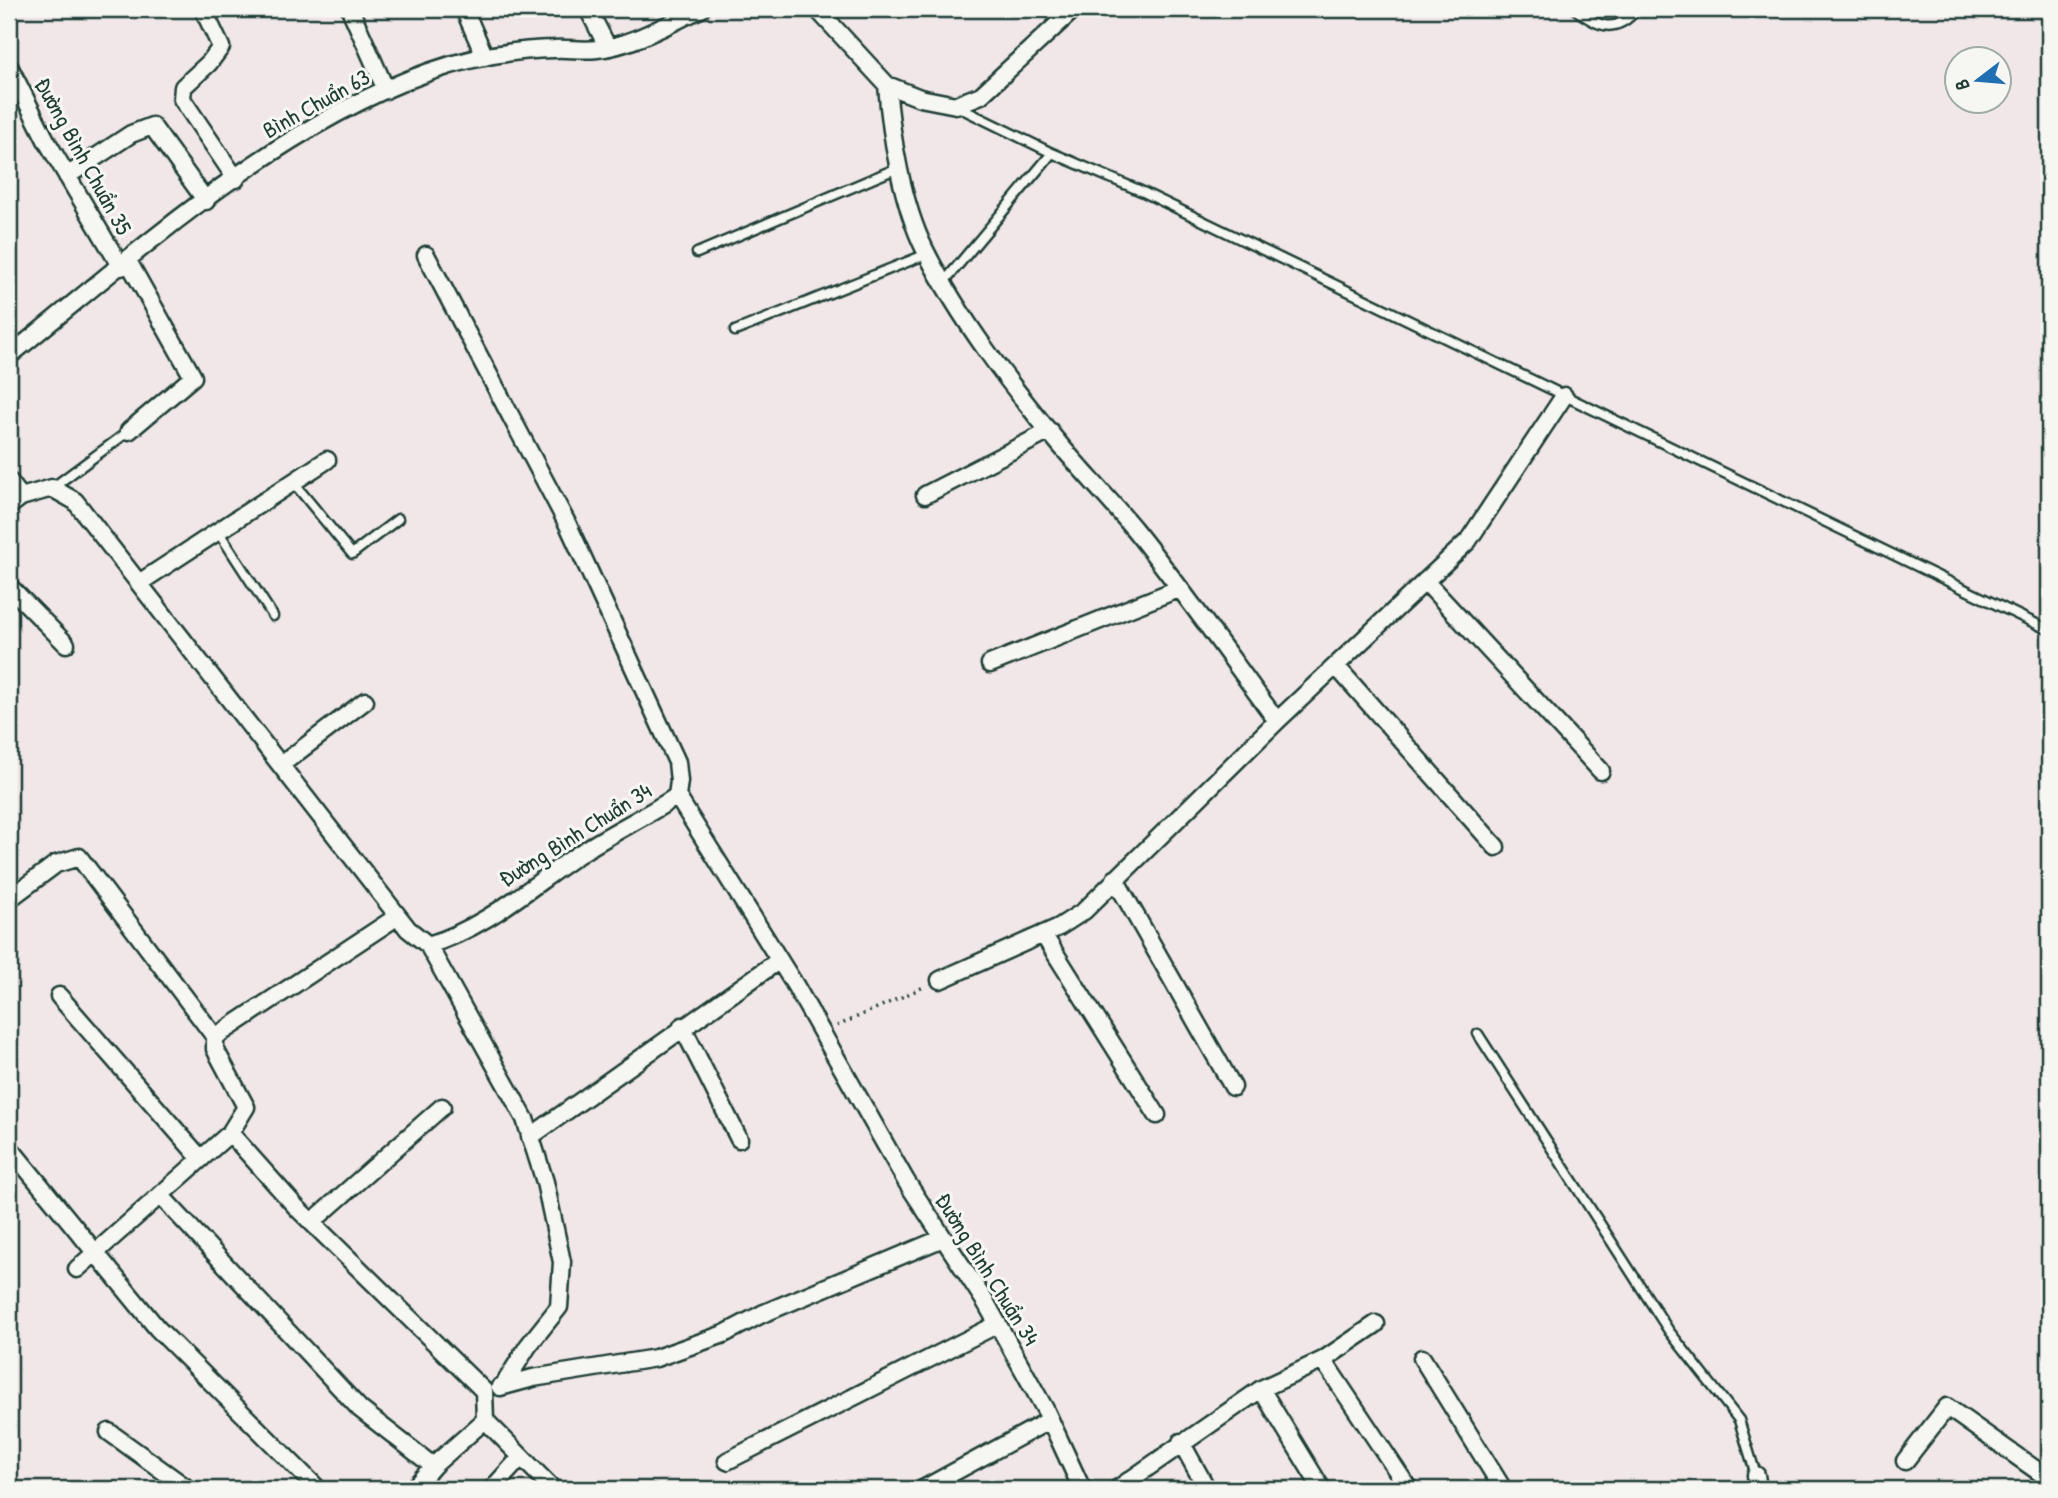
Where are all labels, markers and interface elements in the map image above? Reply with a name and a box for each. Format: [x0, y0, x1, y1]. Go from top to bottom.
north arrow [1942, 46, 2012, 116]
street label: Bình Chuẩn 63 [257, 61, 375, 145]
street label: Đường Bình Chuẩn 35 [28, 72, 140, 240]
text: B [1948, 76, 1975, 93]
street label: Đường Bình Chuẩn 34 [493, 775, 657, 893]
street label: Đường Bình Chuẩn 34 [929, 1187, 1047, 1351]

